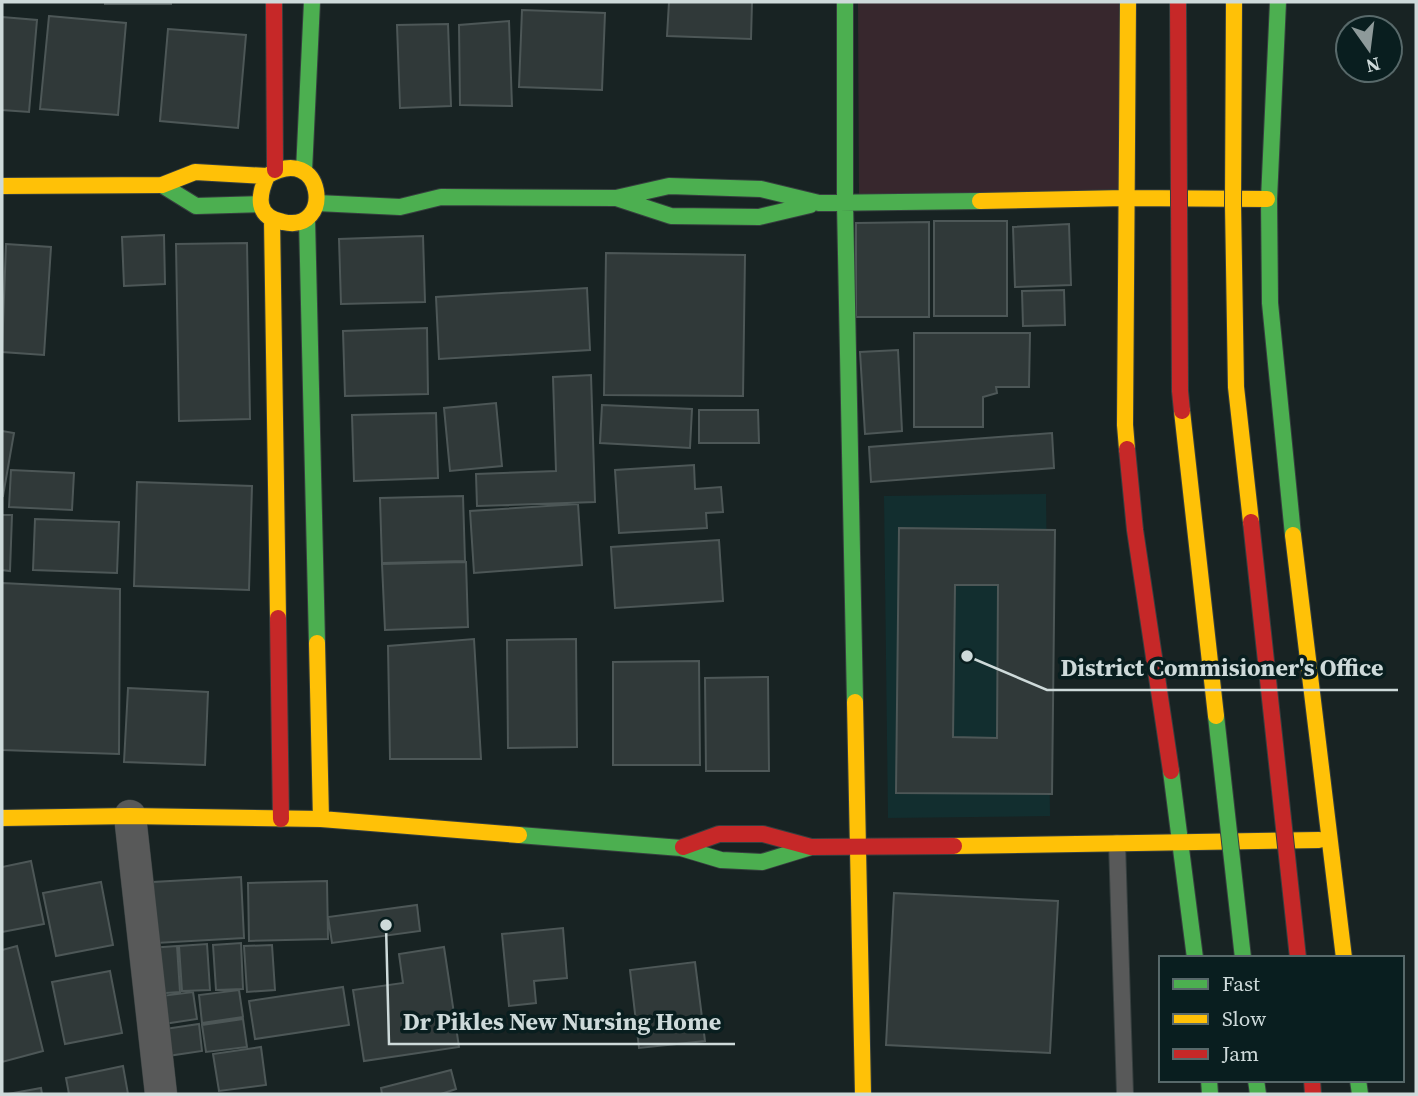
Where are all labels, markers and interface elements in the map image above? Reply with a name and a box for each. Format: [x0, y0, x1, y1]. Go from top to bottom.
north arrow [1334, 14, 1404, 84]
text: N [1363, 51, 1383, 80]
callout: District Commisioner's Office [1047, 645, 1398, 690]
text: District Commisioner's Office [1060, 651, 1384, 684]
legend [1159, 956, 1404, 1082]
text: Fast [1222, 969, 1260, 998]
callout: Dr Pikles New Nursing Home [389, 999, 735, 1044]
text: Slow [1222, 1004, 1266, 1033]
text: Dr Pikles New Nursing Home [403, 1005, 721, 1038]
text: Jam [1221, 1039, 1259, 1068]

